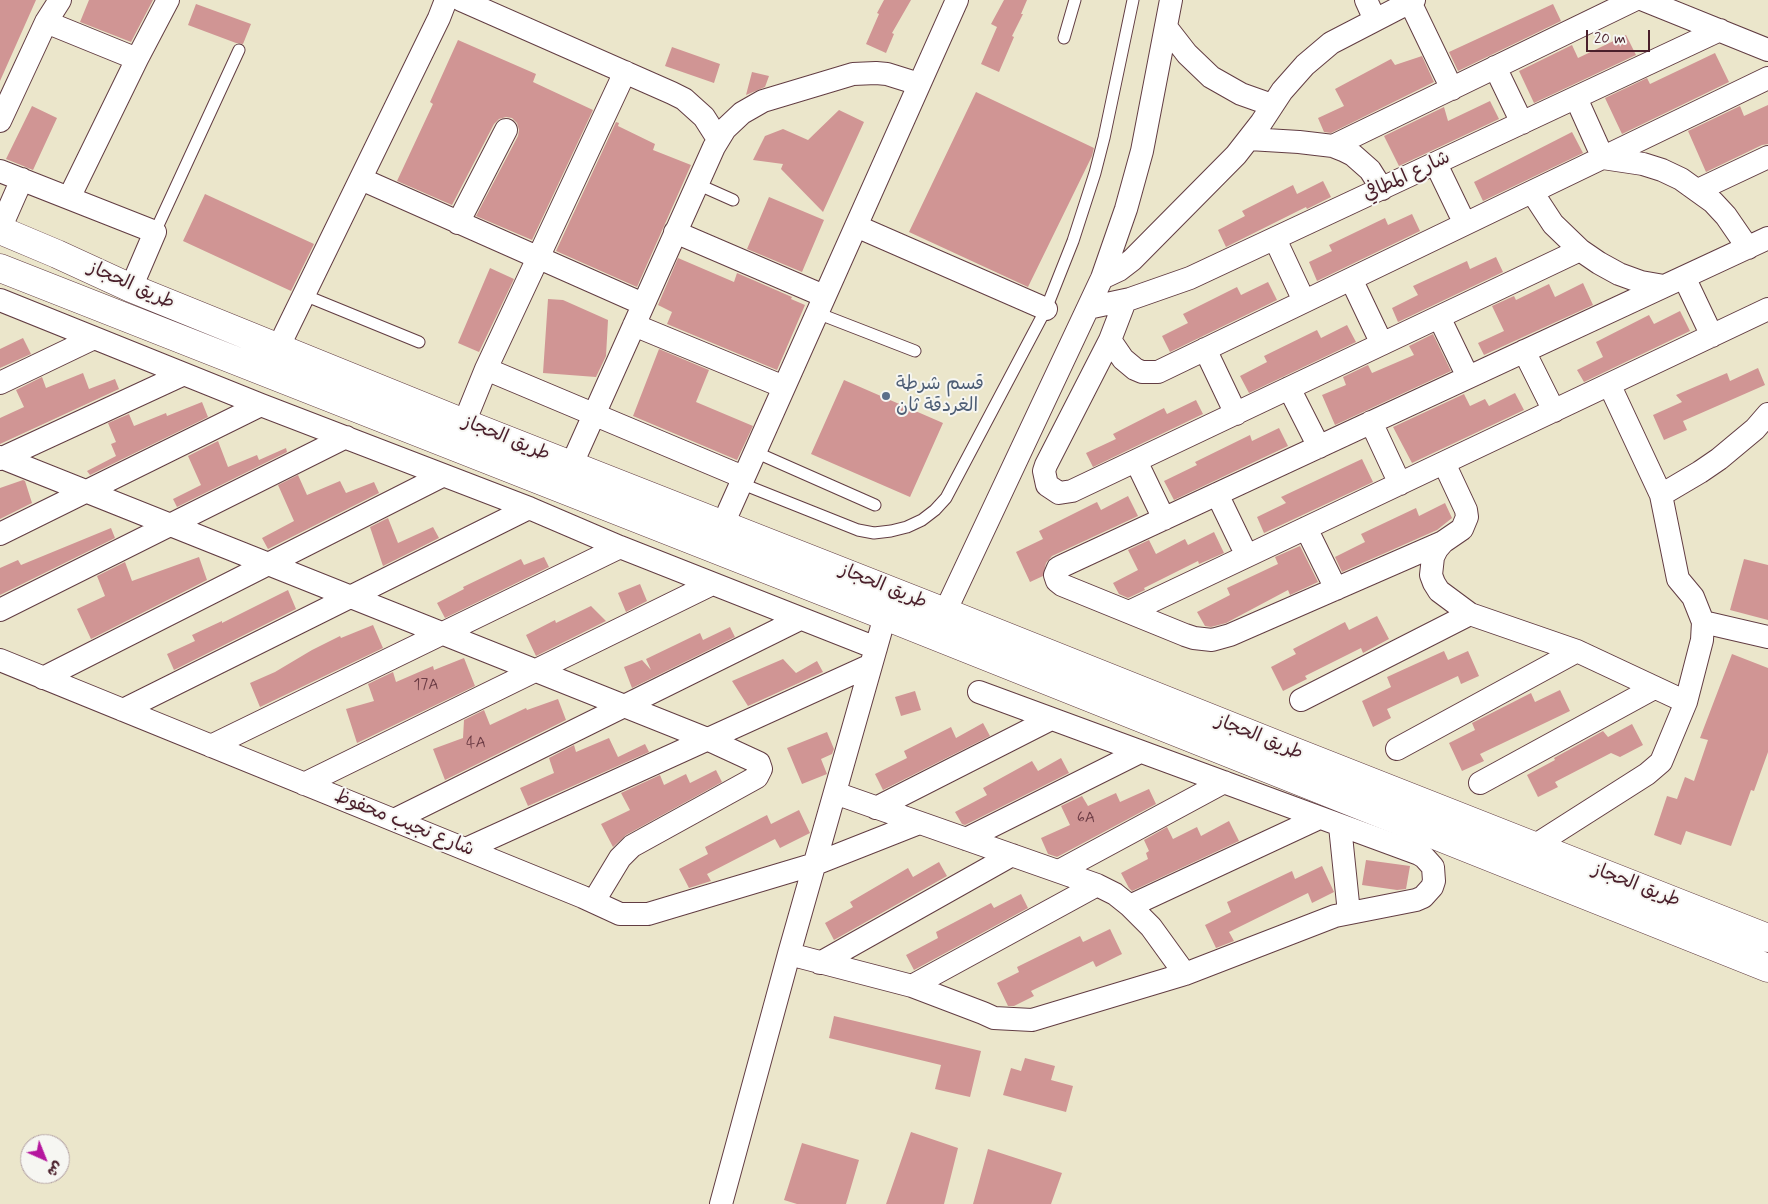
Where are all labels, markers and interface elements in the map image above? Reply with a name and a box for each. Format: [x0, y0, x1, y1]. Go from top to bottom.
scale bar [1588, 20, 1652, 52]
text: 20 m [1594, 29, 1626, 49]
street label: شارع المطافي [1360, 147, 1454, 207]
street label: طريق الحجاز [84, 257, 178, 315]
place label: قسم شرطة الغردقة ثان [896, 374, 984, 418]
marker: قسم شرطة الغردقة ثان [880, 390, 892, 402]
street label: طريق الحجاز [459, 411, 553, 467]
street label: طريق الحجاز [836, 559, 930, 615]
house number: 17A [413, 676, 439, 696]
street label: طريق الحجاز [1212, 710, 1306, 766]
house number: 4A [466, 734, 486, 754]
street label: شارع نجيب محفوظ [331, 786, 477, 862]
house number: 6A [1077, 809, 1095, 829]
street label: طريق الحجاز [1589, 859, 1683, 913]
north arrow [20, 1134, 70, 1184]
text: ش [43, 1157, 67, 1181]

